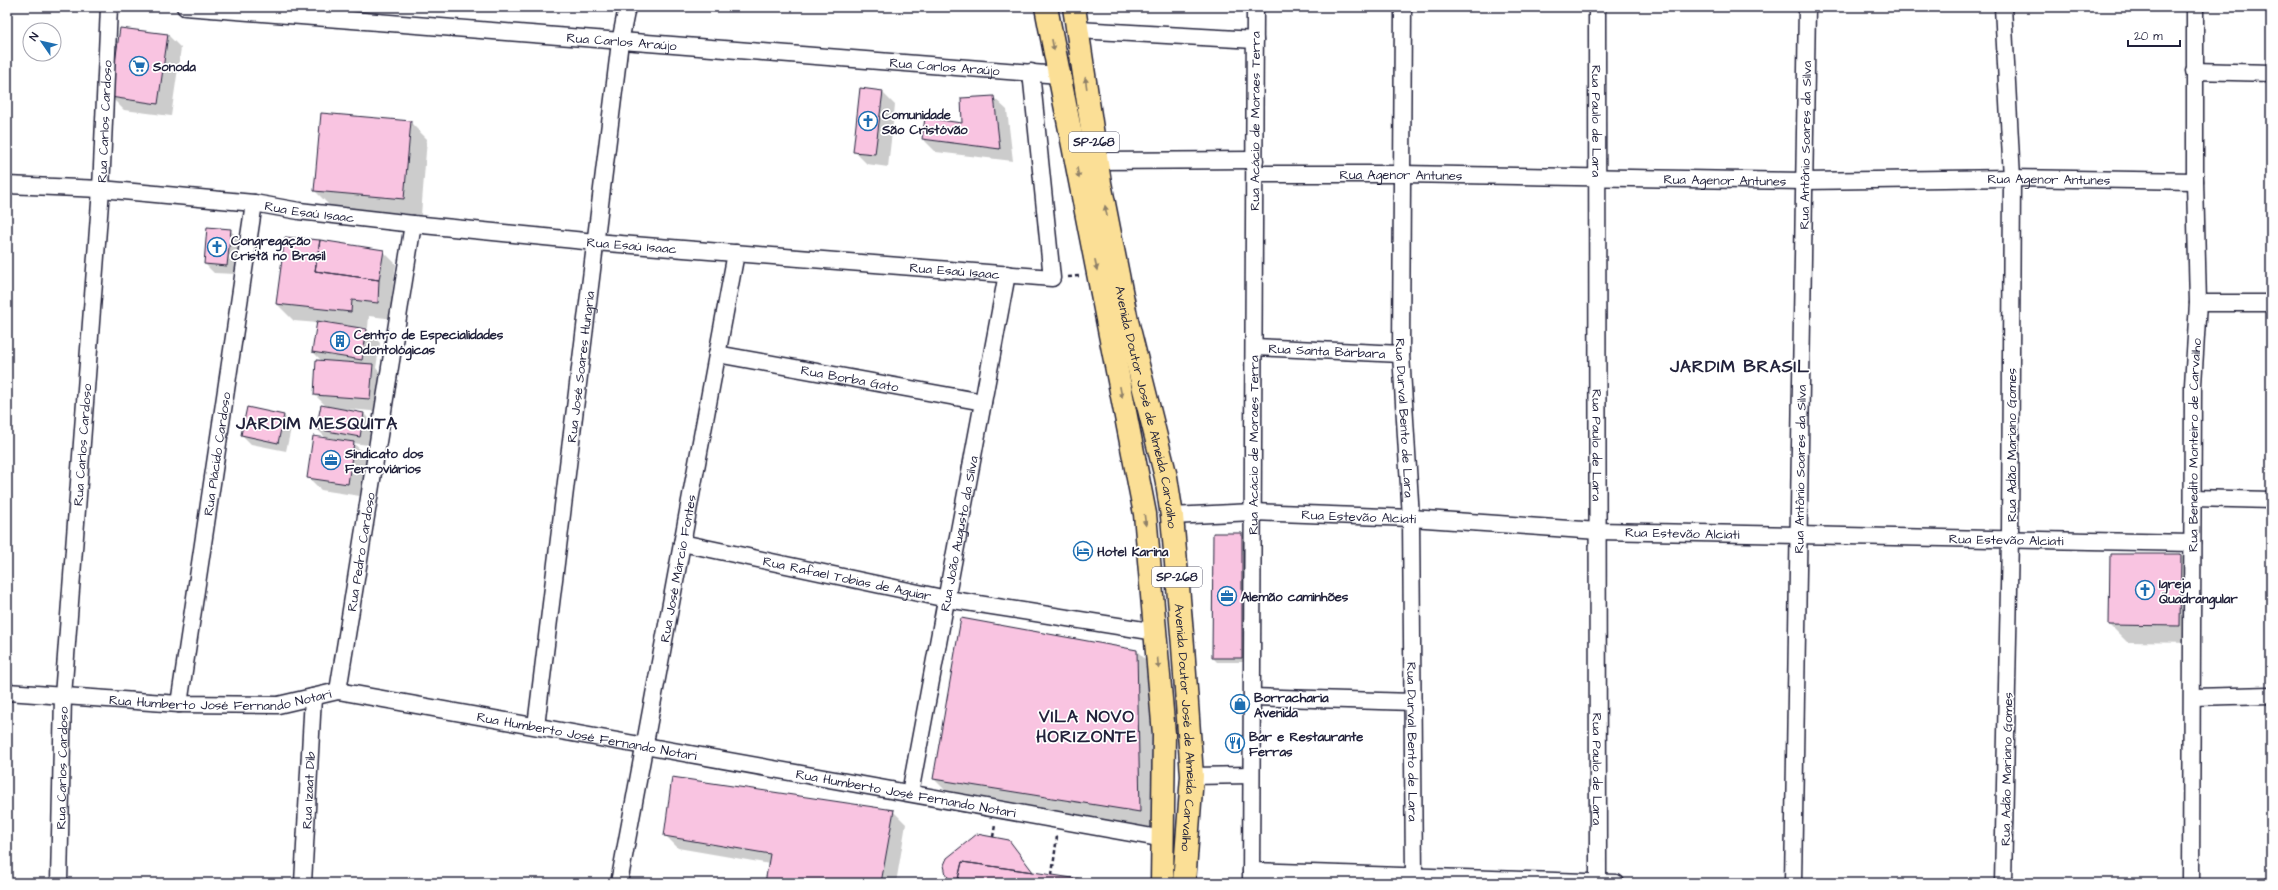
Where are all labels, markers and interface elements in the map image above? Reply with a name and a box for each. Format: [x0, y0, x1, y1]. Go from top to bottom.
north arrow [22, 22, 62, 62]
scale bar [2128, 22, 2180, 48]
text: 20 m [2134, 28, 2163, 45]
street label: Rua Carlos Araújo [566, 29, 678, 55]
text: N [26, 30, 42, 44]
street label: Rua Acácio de Moraes Terra [1246, 31, 1265, 211]
one-way arrow [1050, 39, 1056, 51]
street label: Rua Carlos Araújo [889, 54, 1001, 80]
supermarket icon: Sonoda [128, 55, 150, 77]
place label: Sonoda [152, 58, 196, 76]
street label: Rua Carlos Cardoso [93, 59, 117, 183]
street label: Rua Antônio Soares da Silva [1795, 60, 1816, 230]
street label: Rua Paulo de Lara [1587, 65, 1605, 178]
one-way arrow [1083, 77, 1089, 89]
place label: Comunidade São Cristóvão [881, 106, 968, 139]
church icon: Comunidade São Cristóvão [857, 110, 879, 132]
road number: SP-268 [1069, 132, 1119, 152]
street label: Rua Agenor Antunes [1340, 166, 1463, 185]
one-way arrow [1075, 167, 1081, 179]
street label: Rua Agenor Antunes [1987, 170, 2111, 190]
street label: Rua Agenor Antunes [1663, 171, 1787, 191]
street label: Rua Esaú Isaac [263, 197, 355, 227]
one-way arrow [1102, 205, 1108, 218]
place label: Congregação Cristã no Brasil [231, 232, 326, 265]
street label: Rua Esaú Isaac [586, 233, 678, 258]
church icon: Congregação Cristã no Brasil [206, 236, 228, 258]
one-way arrow [1093, 258, 1099, 271]
street label: Rua Esaú Isaac [909, 259, 1001, 284]
street label: Avenida Doutor José de Almeida Carvalho [1110, 284, 1181, 530]
street label: Rua José Soares Hungria [563, 290, 599, 444]
place label: Centro de Especialidades Odontológicas [354, 326, 504, 361]
building icon: Centro de Especialidades Odontológicas [329, 330, 351, 352]
street label: Rua Benedito Monteiro de Carvalho [2184, 337, 2206, 552]
street label: Rua Durval Bento de Lara [1391, 338, 1418, 499]
street label: Rua Santa Bárbara [1268, 340, 1386, 363]
street label: Rua Acácio de Moraes Terra [1245, 355, 1263, 535]
district label: JARDIM BRASIL [1669, 355, 1810, 379]
street label: Rua Borba Gato [799, 361, 901, 397]
street label: Rua Adão Mariano Gomes [2003, 368, 2021, 522]
street label: Rua Carlos Cardoso [69, 382, 96, 507]
street label: Rua Antônio Soares da Silva [1790, 384, 1811, 554]
one-way arrow [1118, 386, 1124, 398]
street label: Rua Paulo de Lara [1587, 389, 1606, 502]
street label: Rua Plácido Cardoso [199, 390, 236, 517]
district label: JARDIM MESQUITA [235, 412, 398, 436]
place label: Sindicato dos Ferroviários [344, 445, 424, 478]
office icon: Sindicato dos Ferroviários [320, 449, 342, 471]
street label: Rua João Augusto da Silva [936, 454, 983, 613]
street label: Rua Pedro Cardoso [343, 490, 380, 613]
street label: Rua José Márcio Fontes [656, 493, 701, 644]
street label: Rua Estevão Alciati [1301, 506, 1417, 528]
one-way arrow [1142, 514, 1149, 526]
street label: Rua Estevão Alciati [1625, 524, 1740, 544]
street label: Rua Estevão Alciati [1949, 530, 2064, 550]
hotel icon: Hotel Karina [1072, 540, 1094, 562]
place label: Hotel Karina [1097, 543, 1169, 561]
street label: Rua Rafael Tobias de Aguiar [761, 552, 933, 605]
road number: SP-268 [1152, 567, 1202, 587]
place label: Igreja Quadrangular [2159, 575, 2238, 610]
church icon: Igreja Quadrangular [2134, 579, 2156, 601]
office icon: Alemão caminhões [1216, 585, 1238, 607]
place label: Alemão caminhões [1241, 588, 1349, 606]
street label: Avenida Doutor José de Almeida Carvalho [1169, 603, 1200, 853]
one-way arrow [1155, 657, 1162, 669]
street label: Rua Durval Bento de Lara [1402, 662, 1422, 822]
street label: Rua Humberto José Fernando Notari [108, 685, 333, 715]
place label: Borracharia Avenida [1254, 689, 1329, 722]
street label: Rua Adão Mariano Gomes [1997, 691, 2017, 846]
shop icon: Borracharia Avenida [1229, 693, 1251, 715]
district label: VILA NOVO HORIZONTE [1036, 705, 1138, 749]
street label: Rua Carlos Cardoso [52, 706, 73, 830]
street label: Rua Humberto José Fernando Notari [475, 708, 698, 765]
street label: Rua Paulo de Lara [1588, 713, 1606, 826]
place label: Bar e Restaurante Ferras [1249, 728, 1363, 761]
restaurant icon: Bar e Restaurante Ferras [1224, 732, 1246, 754]
street label: Rua Izaat Dib [298, 750, 320, 829]
street label: Rua Humberto José Fernando Notari [794, 765, 1017, 822]

